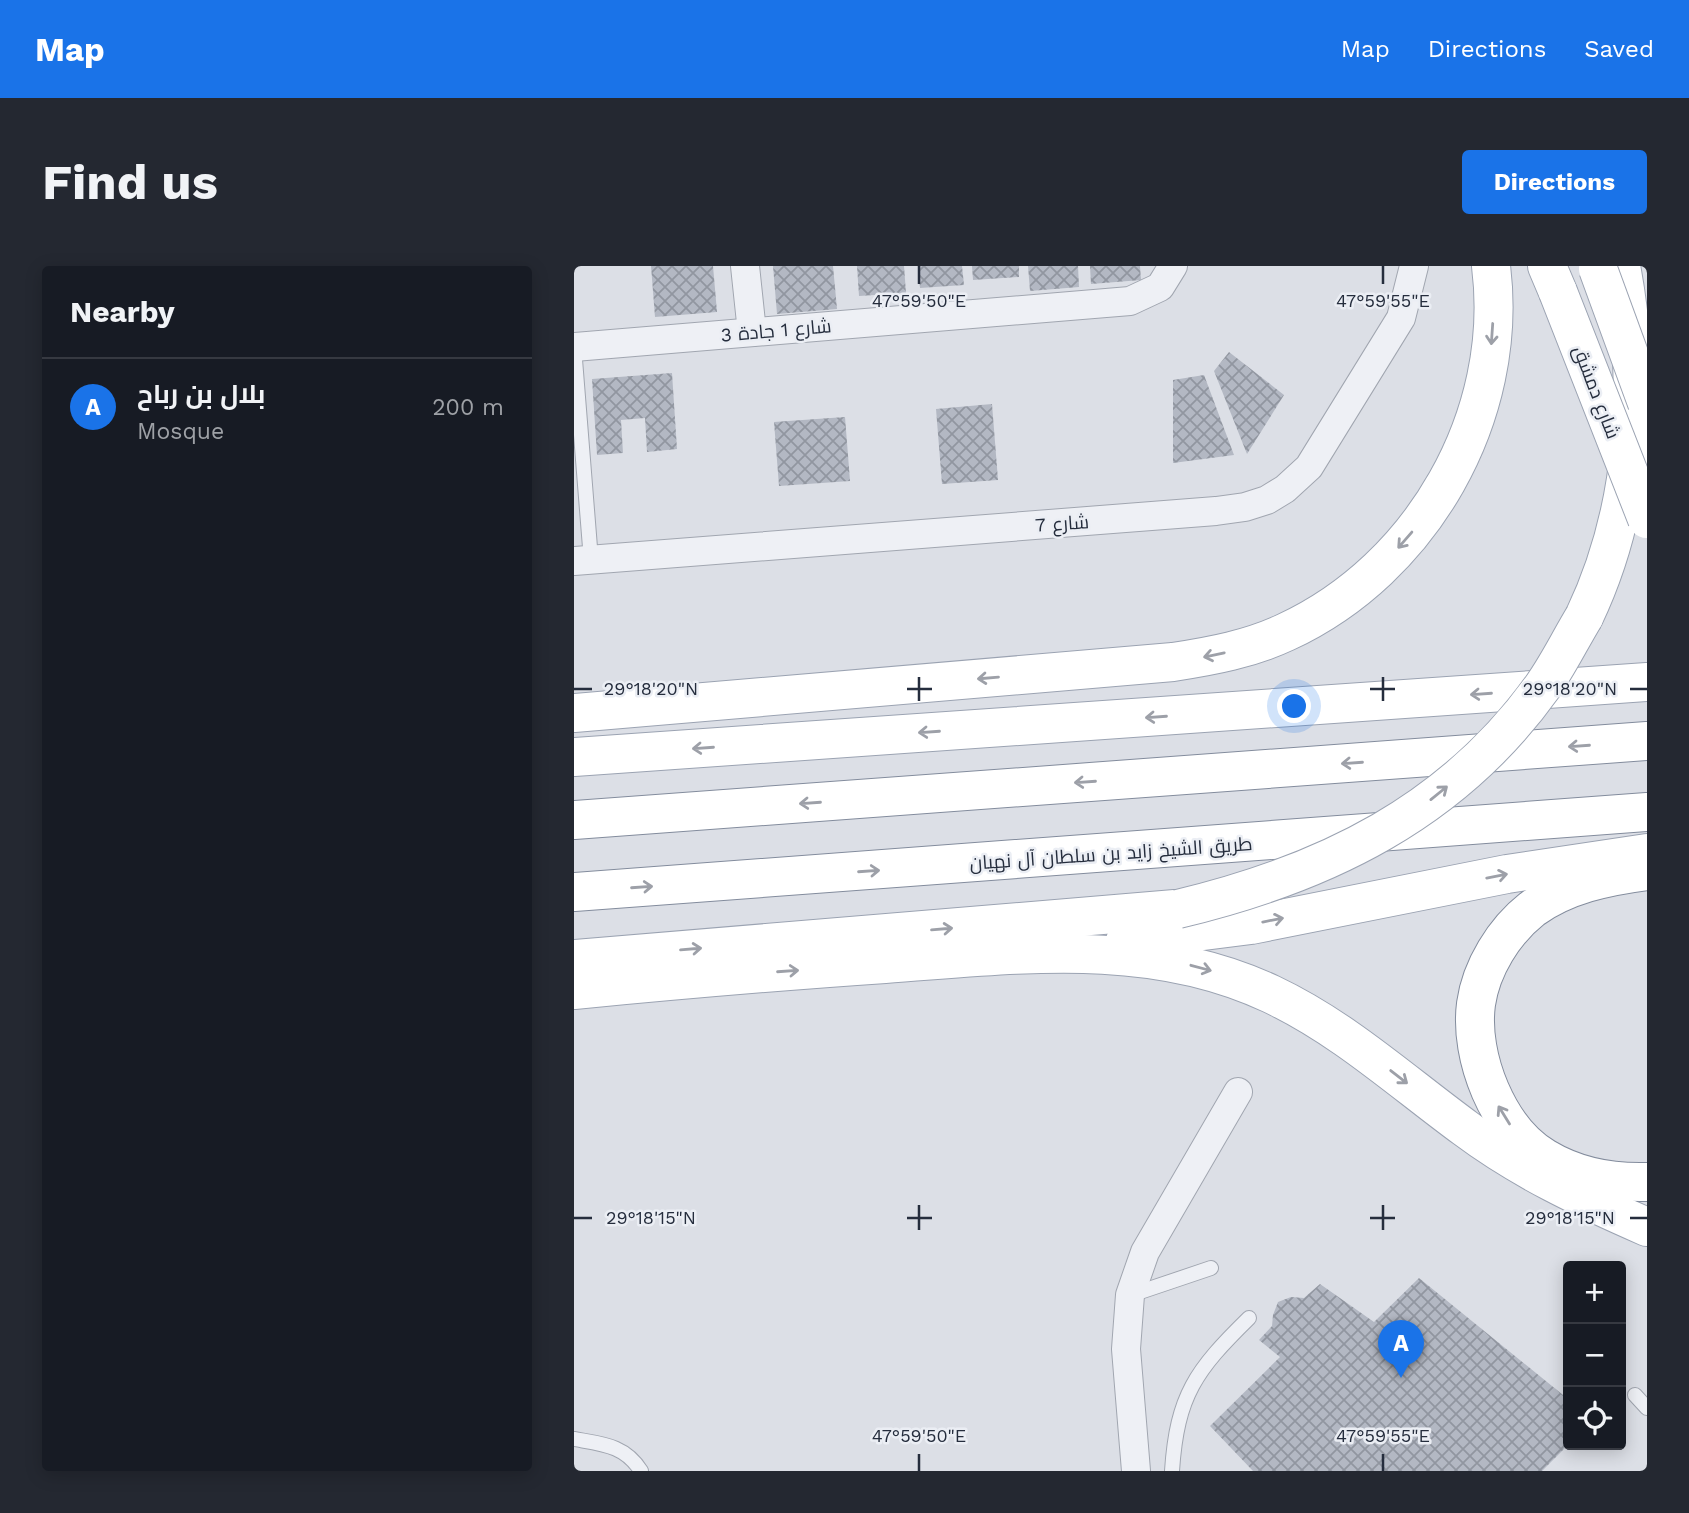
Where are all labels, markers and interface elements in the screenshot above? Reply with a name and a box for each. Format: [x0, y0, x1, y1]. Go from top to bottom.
text: Map [35, 30, 105, 69]
text: Map [1341, 35, 1390, 63]
text: Directions [1428, 35, 1546, 63]
text: Saved [1584, 35, 1654, 63]
button: Directions [1462, 150, 1647, 214]
text: Find us [42, 153, 218, 211]
text: 47°59'50"E [872, 290, 966, 311]
text: 47°59'55"E [1336, 290, 1430, 311]
text: Nearby [70, 294, 175, 329]
street label: شارع 1 جادة 3 [720, 314, 833, 349]
one-way arrow [1485, 322, 1498, 345]
street label: شارع دمشق [1566, 342, 1625, 443]
text: بلال بن رباح [137, 379, 265, 409]
text: A [85, 394, 101, 421]
text: 200 m [432, 394, 504, 421]
text: Mosque [137, 418, 224, 445]
street label: شارع 7 [1034, 510, 1090, 539]
one-way arrow [1397, 531, 1413, 549]
one-way arrow [1203, 649, 1226, 663]
one-way arrow [977, 672, 1000, 685]
text: 29°18'20"N [604, 678, 698, 699]
text: 29°18'20"N [1523, 678, 1617, 699]
one-way arrow [1470, 688, 1493, 701]
your location [1277, 689, 1311, 723]
one-way arrow [1145, 710, 1168, 723]
one-way arrow [919, 726, 941, 739]
one-way arrow [1568, 740, 1591, 753]
one-way arrow [692, 742, 714, 755]
one-way arrow [1341, 757, 1364, 770]
one-way arrow [1074, 776, 1097, 789]
one-way arrow [1430, 785, 1448, 801]
one-way arrow [799, 797, 822, 810]
street label: طريق الشيخ زايد بن سلطان آل نهيان [969, 832, 1253, 877]
one-way arrow [857, 864, 880, 877]
one-way arrow [1485, 868, 1508, 882]
one-way arrow [630, 880, 653, 893]
one-way arrow [1261, 913, 1284, 926]
one-way arrow [930, 922, 953, 935]
one-way arrow [679, 942, 702, 955]
one-way arrow [1189, 962, 1212, 975]
one-way arrow [777, 964, 799, 977]
one-way arrow [1389, 1069, 1407, 1084]
one-way arrow [1497, 1105, 1511, 1125]
text: 29°18'15"N [606, 1207, 696, 1228]
text: 29°18'15"N [1525, 1207, 1615, 1228]
map controls [1563, 1261, 1626, 1450]
button: + [1563, 1261, 1626, 1324]
pin: A [1378, 1320, 1424, 1378]
button: − [1563, 1324, 1626, 1387]
button: locate [1563, 1387, 1626, 1450]
text: 47°59'50"E [872, 1425, 966, 1446]
text: 47°59'55"E [1336, 1425, 1430, 1446]

